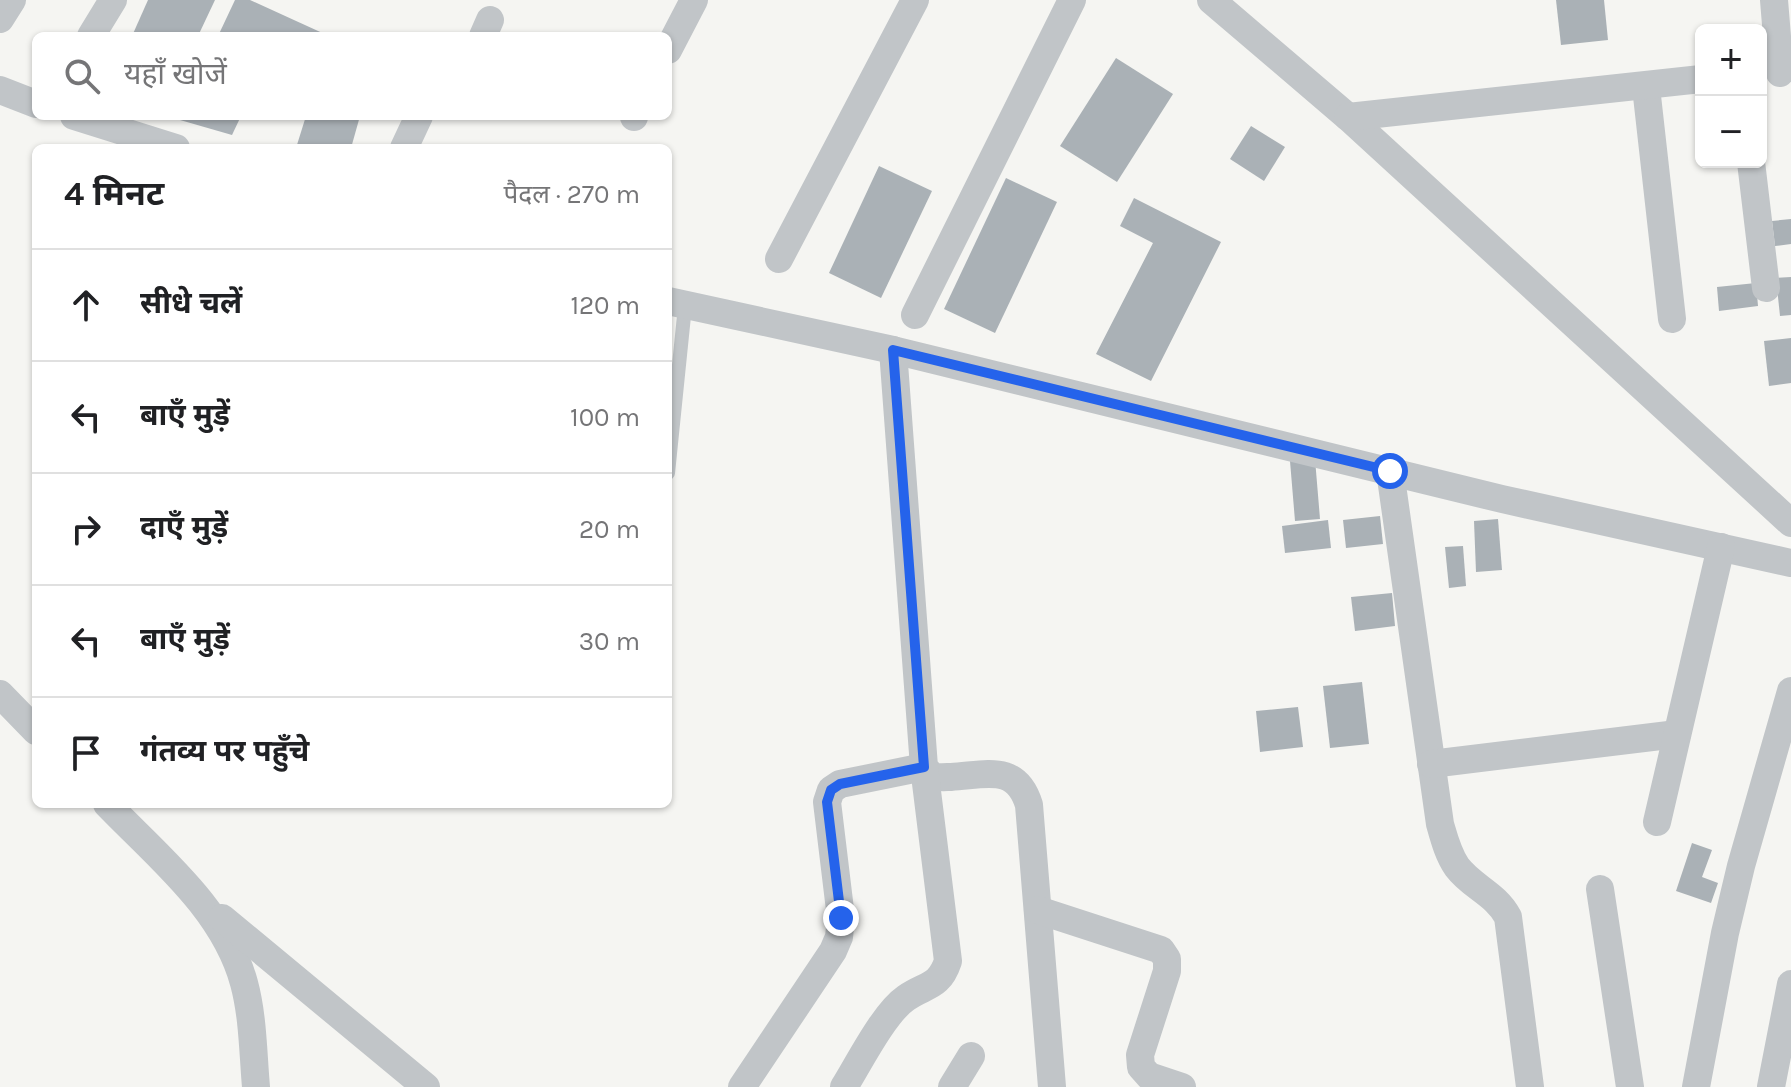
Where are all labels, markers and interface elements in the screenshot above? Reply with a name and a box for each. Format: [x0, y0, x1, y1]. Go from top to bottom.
map controls [1695, 24, 1767, 168]
button: + [1695, 24, 1767, 96]
search box [32, 32, 672, 120]
icon: search [60, 54, 104, 98]
text: यहाँ खोजें [124, 56, 227, 92]
button: − [1695, 96, 1767, 168]
text: 4 मिनट [64, 174, 164, 214]
text: पैदल · 270 m [504, 179, 640, 210]
icon: ahead [64, 283, 108, 327]
text: सीधे चलें [140, 285, 242, 321]
text: 120 m [570, 290, 640, 321]
icon: left [64, 395, 108, 439]
text: बाएँ मुड़ें [140, 397, 230, 433]
text: 100 m [570, 402, 640, 433]
route start [1372, 453, 1408, 489]
icon: right [64, 507, 108, 551]
text: दाएँ मुड़ें [140, 509, 228, 545]
text: 20 m [579, 514, 640, 545]
icon: left [64, 619, 108, 663]
text: बाएँ मुड़ें [140, 621, 230, 657]
text: 30 m [579, 626, 640, 657]
icon: arrive [64, 731, 108, 775]
text: गंतव्य पर पहुँचे [140, 733, 309, 769]
route end [823, 900, 859, 936]

